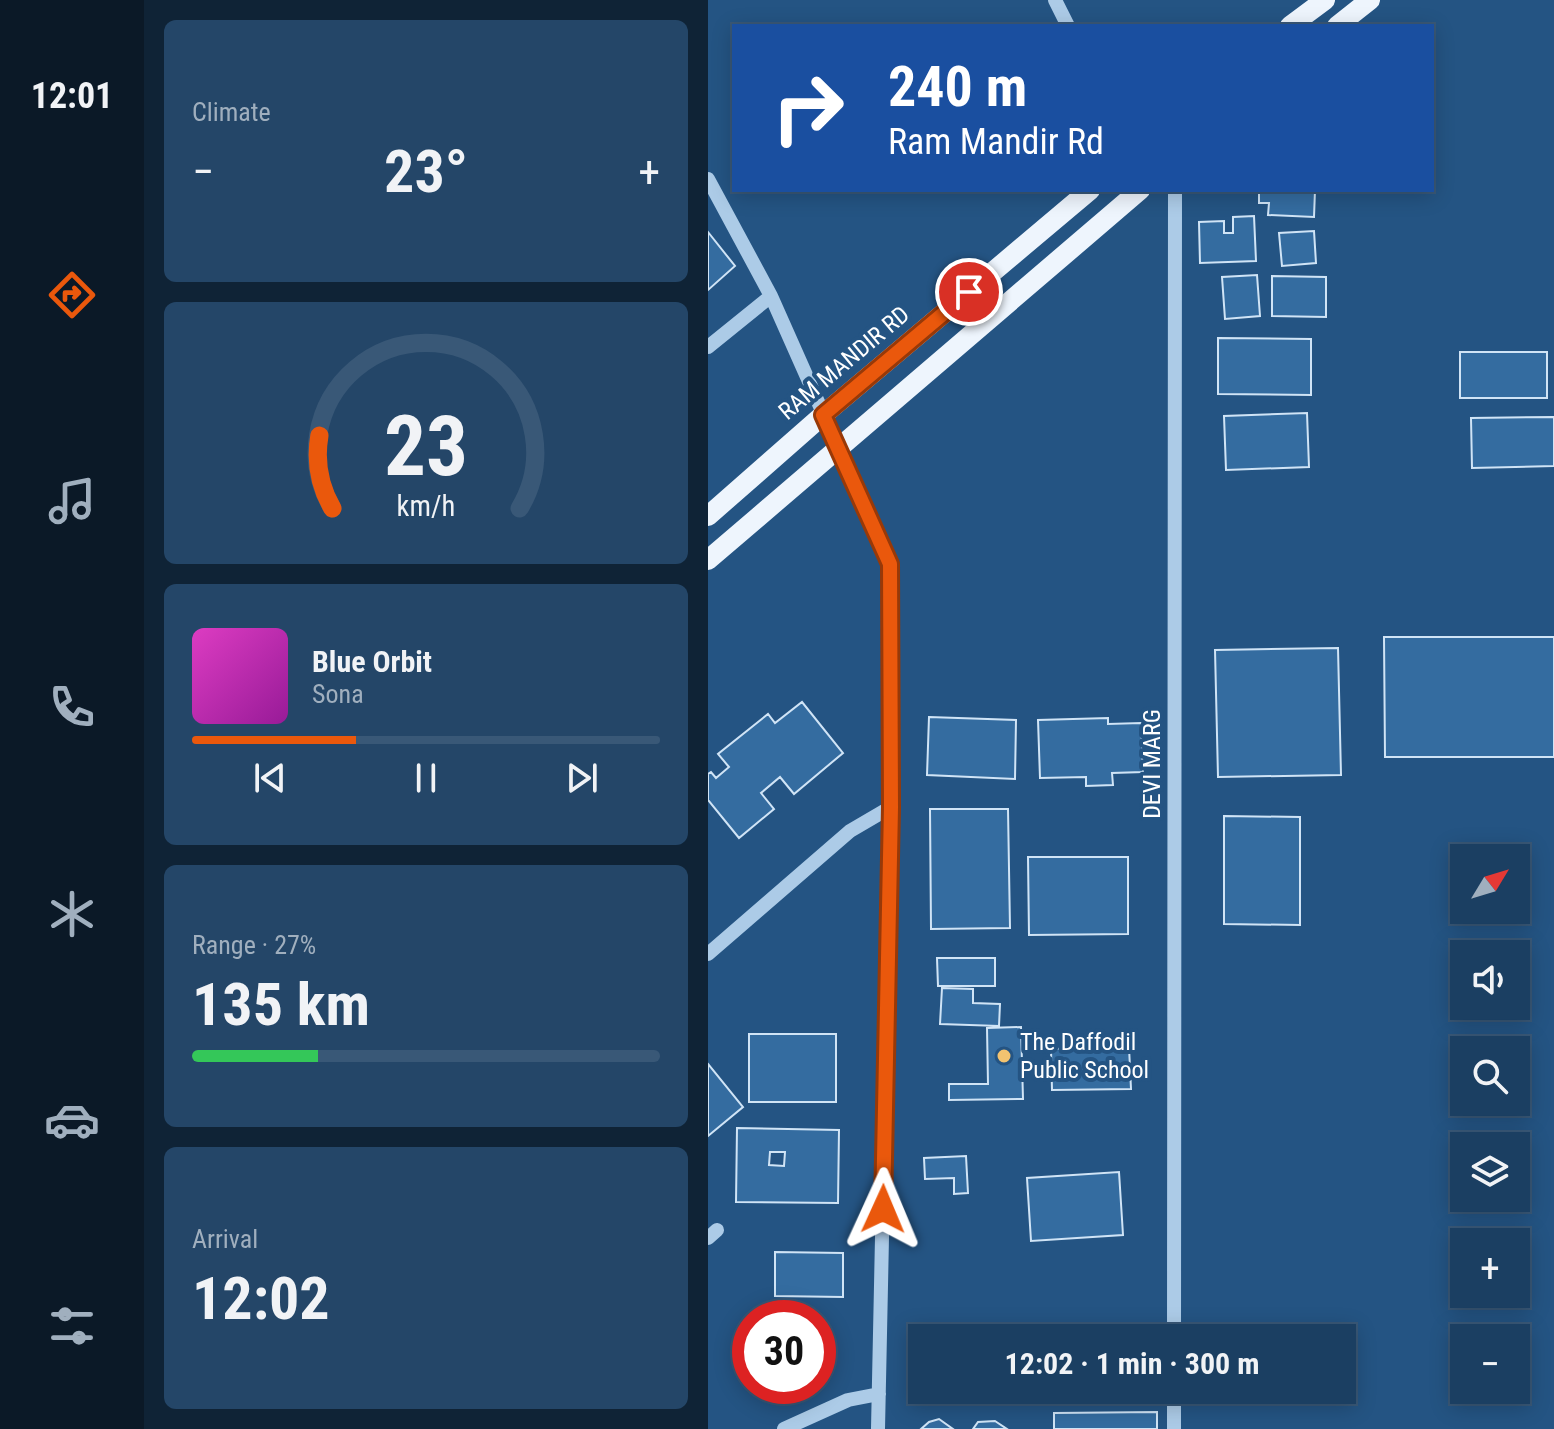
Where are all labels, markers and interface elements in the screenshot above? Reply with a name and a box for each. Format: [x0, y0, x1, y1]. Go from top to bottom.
text: 240 m [888, 54, 1027, 120]
icon: right [756, 56, 860, 160]
text: 12:01 [31, 75, 113, 117]
text: Climate [192, 97, 271, 127]
text: Ram Mandir Rd [888, 121, 1104, 163]
text: 23° [384, 136, 468, 207]
text: − [192, 146, 214, 198]
text: + [638, 146, 660, 198]
pin [935, 258, 1003, 326]
icon: directions [44, 267, 100, 323]
icon: arrive [947, 270, 991, 314]
street label: RAM MANDIR RD [773, 300, 915, 426]
text: 23 [384, 397, 468, 494]
icon: music [44, 473, 100, 529]
text: km/h [397, 489, 455, 523]
text: Blue Orbit [312, 644, 432, 679]
icon: phone [44, 679, 100, 735]
text: Sona [312, 679, 364, 709]
street label: DEVI MARG [1138, 709, 1166, 819]
icon: previous [248, 756, 292, 800]
icon: pause [404, 756, 448, 800]
icon: next [560, 756, 604, 800]
north arrow [1450, 844, 1530, 924]
map controls [1450, 844, 1530, 1404]
icon: climate [44, 886, 100, 942]
text: Range · 27% [192, 930, 316, 960]
button: sound [1450, 940, 1530, 1020]
text: 135 km [192, 969, 370, 1040]
place label: The Daffodil Public School [1020, 1028, 1149, 1084]
button: search [1450, 1036, 1530, 1116]
marker: The Daffodil Public School [995, 1047, 1013, 1065]
icon: car [44, 1092, 100, 1148]
button: layers [1450, 1132, 1530, 1212]
position arrow [841, 1167, 925, 1251]
text: Arrival [192, 1224, 258, 1254]
button: + [1450, 1228, 1530, 1308]
text: 12:02 [192, 1263, 330, 1334]
icon: filters [44, 1298, 100, 1354]
speed limit sign: 30 [732, 1300, 836, 1404]
button: − [1450, 1324, 1530, 1404]
text: 12:02 · 1 min · 300 m [1005, 1346, 1259, 1381]

